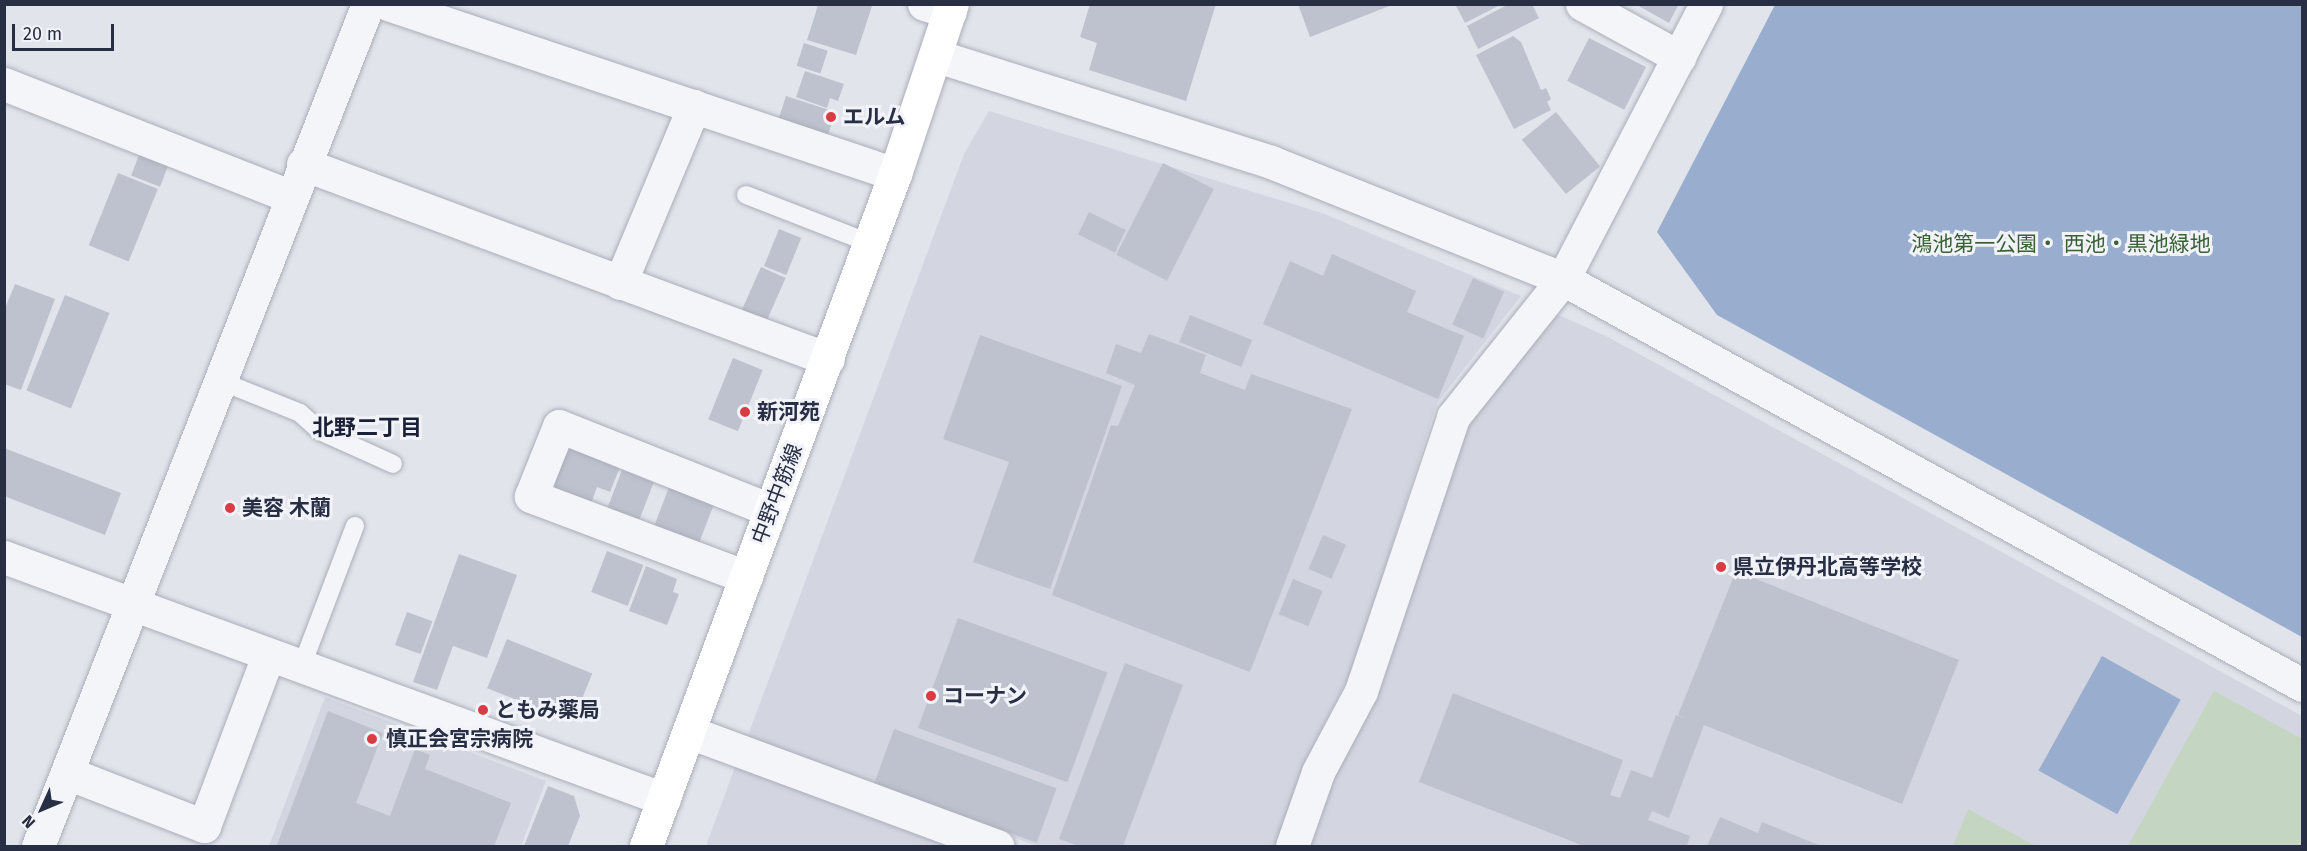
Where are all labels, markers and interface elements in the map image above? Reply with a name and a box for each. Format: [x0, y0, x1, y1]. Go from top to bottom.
scale bar [15, 12, 117, 50]
text: 20 m [23, 23, 62, 45]
place label: エルム [843, 104, 906, 130]
marker: エルム [824, 110, 838, 124]
park label: 鴻池第一公園・ 西池・黒池緑地 [1911, 231, 2211, 257]
place label: 新河苑 [757, 399, 820, 425]
marker: 新河苑 [738, 405, 752, 419]
district label: 北野二丁目 [312, 415, 422, 441]
street label: 中野中筋線 [746, 440, 808, 548]
place label: 美容 木蘭 [242, 495, 331, 521]
marker: 美容 木蘭 [223, 501, 237, 515]
place label: 県立伊丹北高等学校 [1733, 554, 1922, 580]
marker: 県立伊丹北高等学校 [1714, 560, 1728, 574]
place label: コーナン [943, 683, 1027, 709]
marker: コーナン [924, 689, 938, 703]
place label: ともみ薬局 [495, 697, 600, 723]
marker: ともみ薬局 [476, 703, 490, 717]
place label: 慎正会宮宗病院 [386, 726, 533, 752]
marker: 慎正会宮宗病院 [363, 730, 381, 748]
north arrow [12, 779, 72, 839]
text: N [18, 811, 39, 832]

